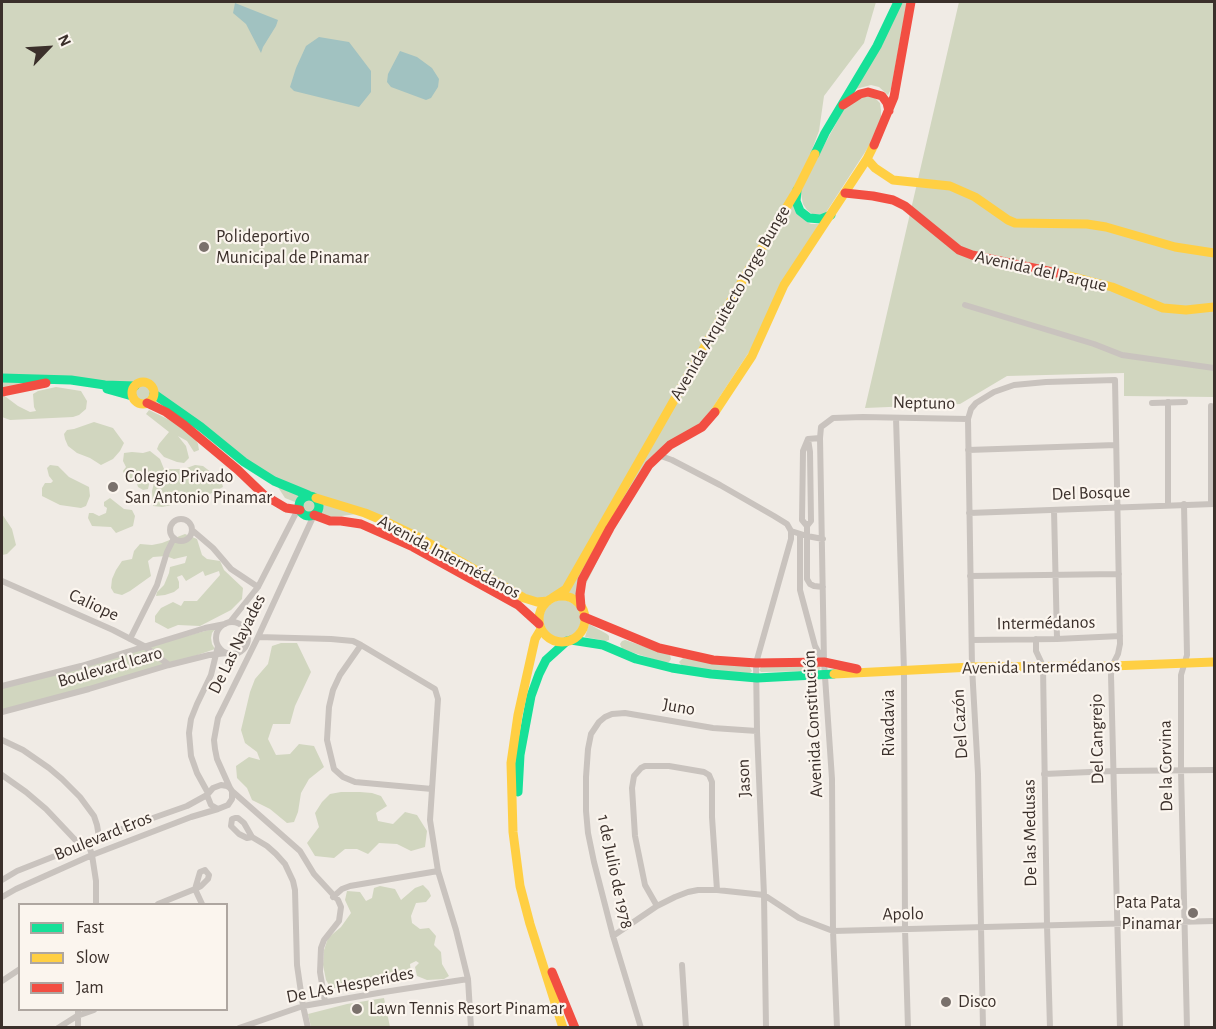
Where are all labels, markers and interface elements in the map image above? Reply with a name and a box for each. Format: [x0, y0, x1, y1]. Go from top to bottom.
north arrow [18, 18, 78, 78]
text: N [55, 32, 74, 49]
street label: Avenida Arquitecto Jorge Bunge [665, 202, 795, 404]
place label: Polideportivo Municipal de Pinamar [216, 226, 369, 268]
marker: Polideportivo Municipal de Pinamar [197, 240, 211, 254]
street label: Avenida del Parque [973, 245, 1109, 297]
street label: Neptuno [893, 392, 955, 414]
place label: Colegio Privado San Antonio Pinamar [125, 466, 272, 508]
marker: Colegio Privado San Antonio Pinamar [106, 480, 120, 494]
street label: Del Bosque [1051, 481, 1131, 505]
street label: Avenida Intermédanos [374, 510, 524, 604]
street label: Caliope [66, 584, 122, 626]
street label: De Las Nayades [204, 591, 270, 697]
street label: Intermédanos [997, 611, 1095, 635]
street label: Boulevard Icaro [55, 642, 165, 692]
street label: Avenida Constitución [798, 650, 828, 798]
street label: Avenida Intermédanos [962, 655, 1120, 679]
street label: Del Cazón [947, 688, 973, 760]
street label: Rivadavia [878, 689, 900, 757]
street label: Juno [661, 694, 697, 720]
street label: Del Cangrejo [1085, 694, 1109, 784]
street label: De la Corvina [1154, 720, 1178, 812]
street label: Jason [732, 758, 756, 798]
street label: De las Medusas [1018, 779, 1042, 887]
street label: Boulevard Eros [51, 807, 155, 865]
street label: 1 de Julio de 1978 [592, 813, 638, 931]
place label: Pata Pata Pinamar [1115, 892, 1181, 934]
legend [18, 903, 228, 1011]
street label: Apolo [882, 903, 924, 925]
marker: Pata Pata Pinamar [1186, 906, 1200, 920]
text: Fast [76, 919, 104, 937]
text: Slow [76, 949, 109, 967]
street label: De LAs Hesperides [285, 962, 415, 1008]
text: Jam [76, 979, 104, 997]
place label: Disco [958, 991, 996, 1013]
marker: Disco [939, 995, 953, 1009]
place label: Lawn Tennis Resort Pinamar [369, 998, 564, 1020]
marker: Lawn Tennis Resort Pinamar [350, 1002, 364, 1016]

